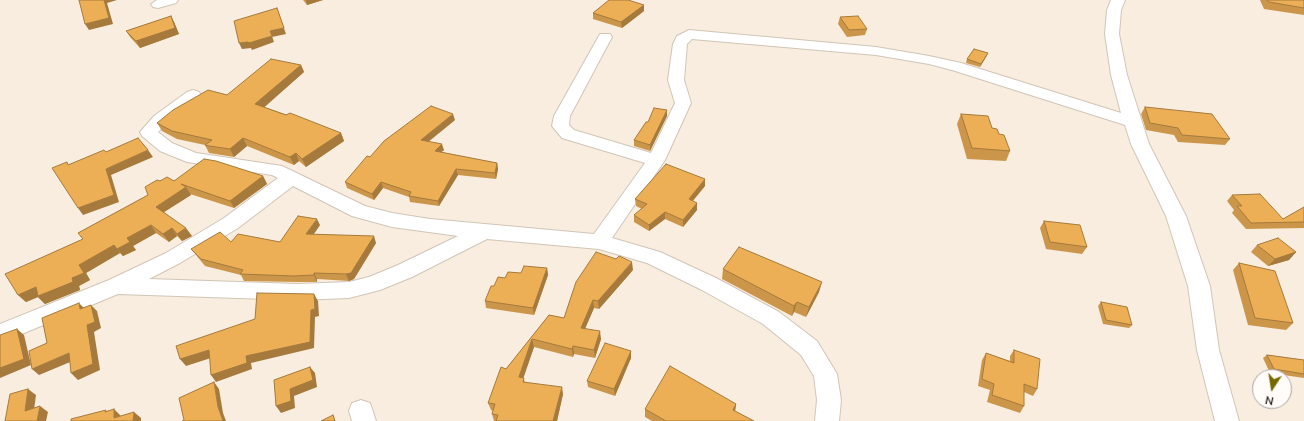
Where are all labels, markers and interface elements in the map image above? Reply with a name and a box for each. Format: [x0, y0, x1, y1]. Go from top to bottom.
north arrow [1252, 369, 1292, 409]
text: N [1264, 392, 1275, 408]

